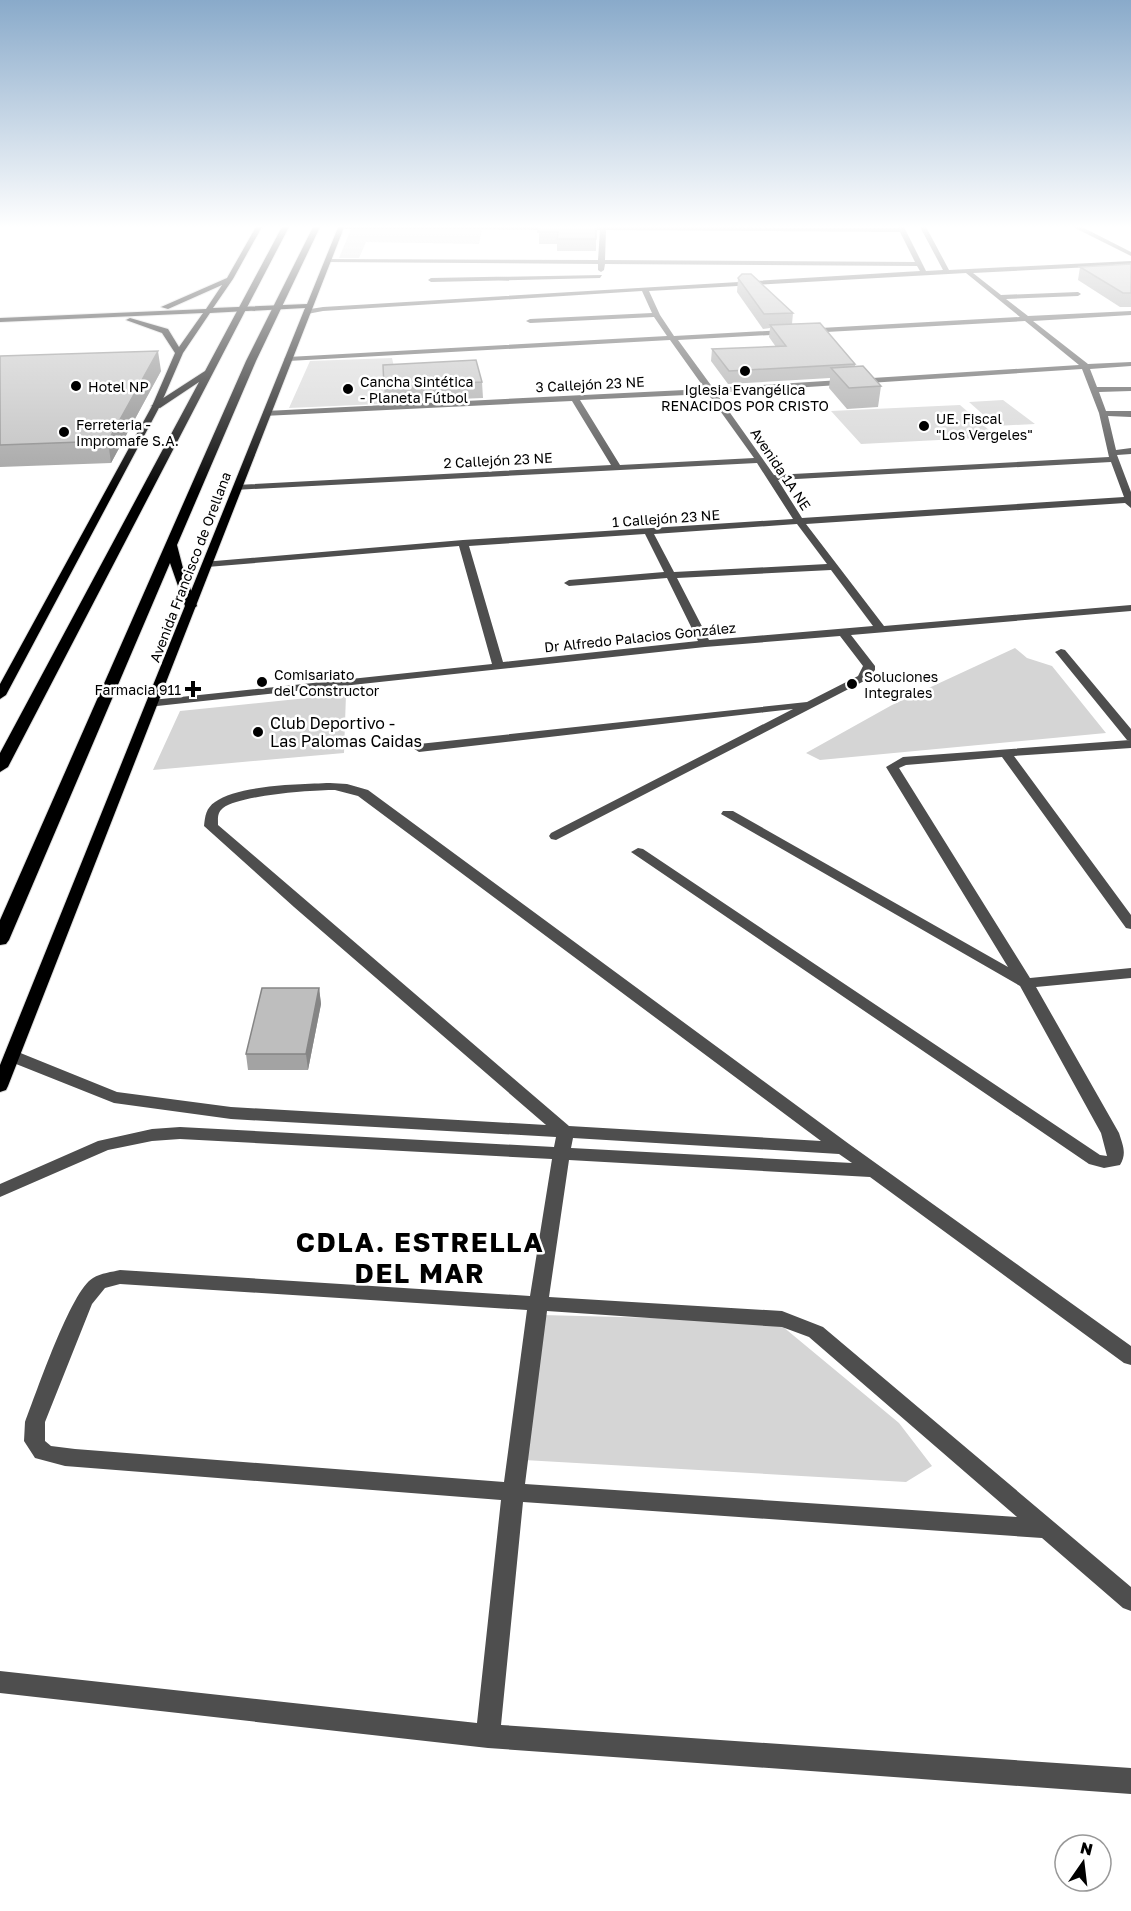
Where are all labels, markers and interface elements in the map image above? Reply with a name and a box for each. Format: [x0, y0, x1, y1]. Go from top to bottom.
marker: Iglesia Evangélica RENACIDOS POR CRISTO [738, 364, 752, 378]
place label: Cancha Sintética - Planeta Fútbol [360, 373, 473, 406]
street label: 3 Callejón 23 NE [535, 373, 645, 395]
place label: Hotel NP [88, 378, 149, 395]
marker: Hotel NP [69, 379, 83, 393]
place label: Iglesia Evangélica RENACIDOS POR CRISTO [661, 381, 829, 414]
marker: Cancha Sintética - Planeta Fútbol [341, 382, 355, 396]
place label: UE. Fiscal "Los Vergeles" [936, 410, 1033, 443]
place label: Ferreteria - Impromafe S.A. [76, 416, 179, 449]
marker: UE. Fiscal "Los Vergeles" [917, 419, 931, 433]
marker: Ferreteria - Impromafe S.A. [57, 425, 71, 439]
street label: Avenida 1A NE [747, 425, 815, 513]
street label: 2 Callejón 23 NE [443, 449, 553, 471]
street label: Avenida Francisco de Orellana [146, 469, 234, 665]
street label: 1 Callejón 23 NE [612, 506, 720, 530]
street label: Dr Alfredo Palacios González [543, 618, 737, 656]
place label: Comisariato del Constructor [274, 666, 380, 699]
place label: Soluciones Integrales [864, 668, 938, 701]
marker: Comisariato del Constructor [255, 675, 269, 689]
marker: Soluciones Integrales [845, 677, 859, 691]
place label: Farmacia 911 [94, 681, 181, 698]
marker: Farmacia 911 [186, 682, 200, 696]
place label: Club Deportivo - Las Palomas Caidas [270, 713, 422, 751]
marker: Club Deportivo - Las Palomas Caidas [251, 725, 265, 739]
district label: CDLA. ESTRELLA DEL MAR [296, 1226, 544, 1289]
north arrow [1053, 1833, 1113, 1893]
text: N [1078, 1837, 1095, 1860]

